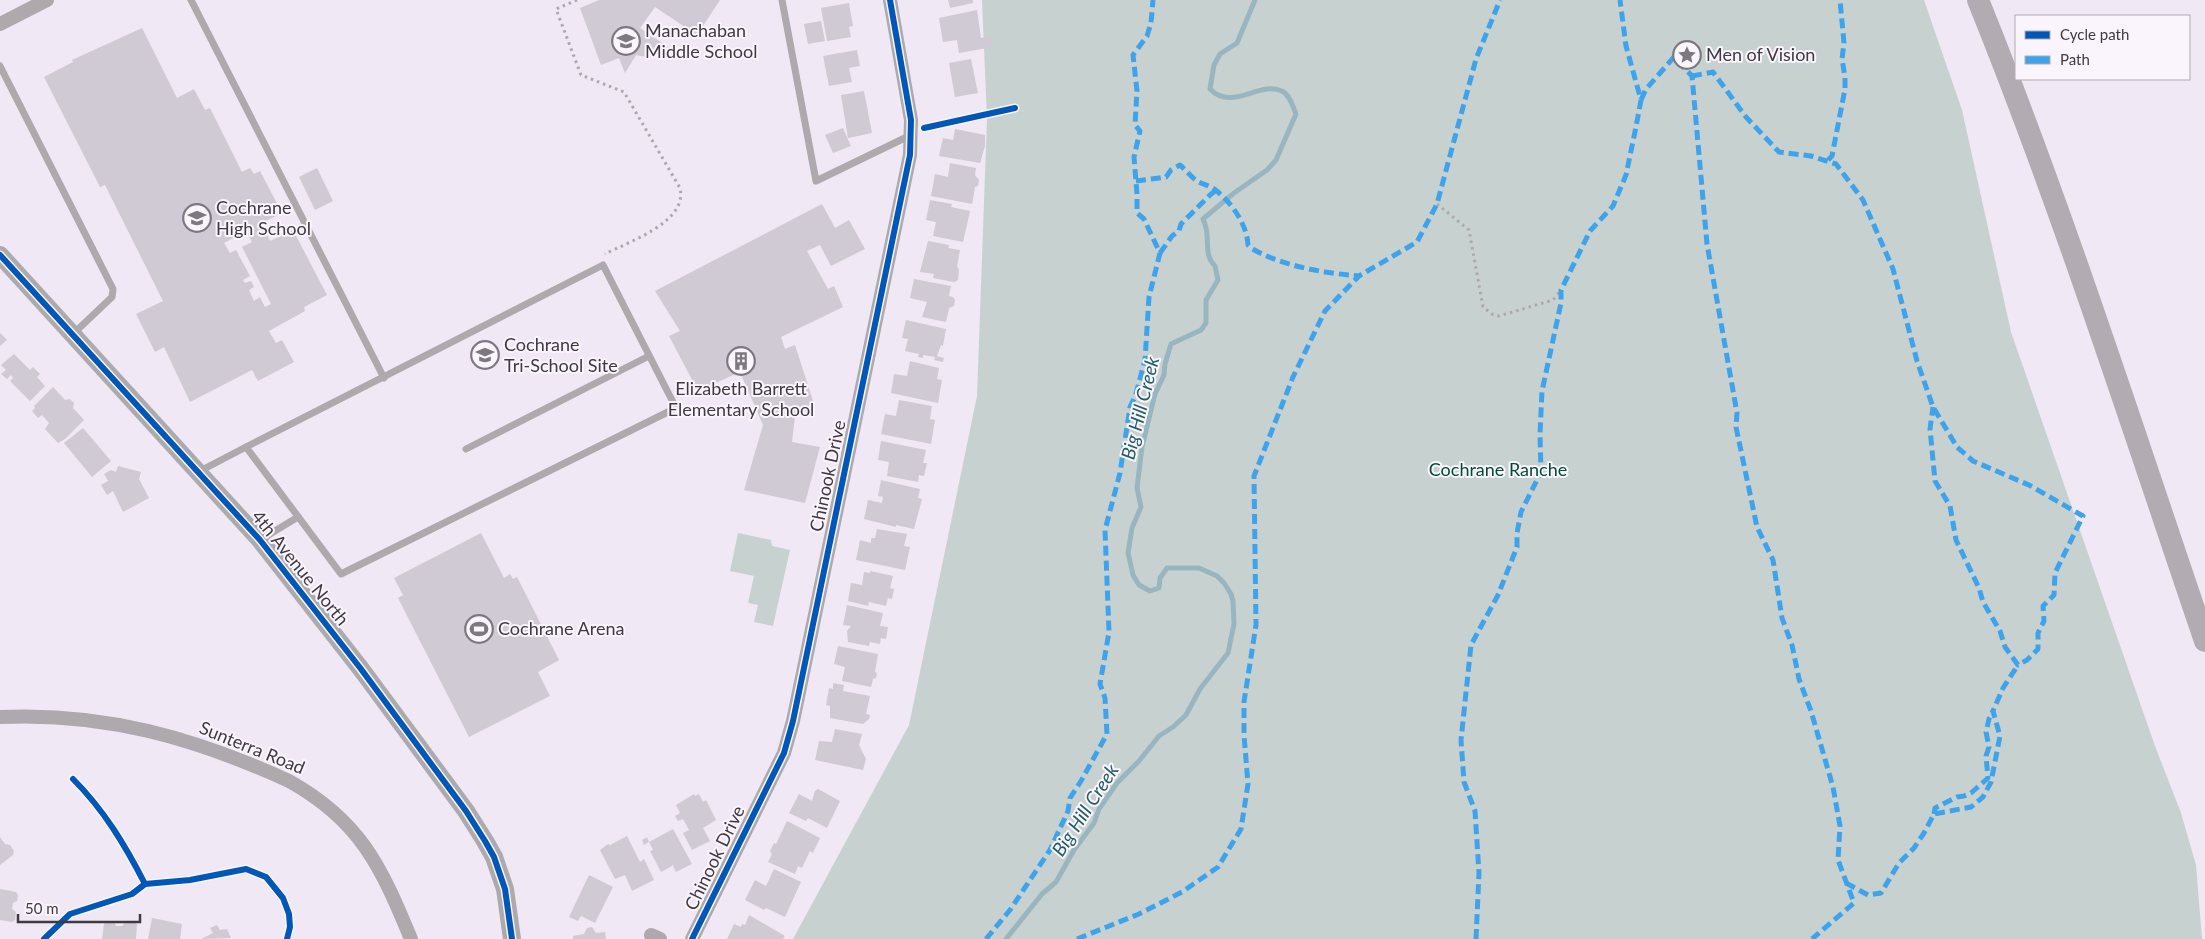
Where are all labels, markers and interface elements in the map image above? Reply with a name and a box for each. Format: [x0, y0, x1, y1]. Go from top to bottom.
legend [2015, 15, 2190, 80]
place label: Manachaban Middle School [645, 19, 757, 62]
text: Cycle path [2060, 25, 2129, 43]
school or university icon: Manachaban Middle School [611, 26, 641, 56]
place icon: Men of Vision [1672, 40, 1702, 70]
place label: Men of Vision [1706, 43, 1815, 65]
text: Path [2060, 50, 2090, 68]
place label: Cochrane High School [216, 196, 311, 239]
school or university icon: Cochrane High School [182, 203, 212, 233]
place label: Cochrane Tri-School Site [504, 333, 618, 376]
school or university icon: Cochrane Tri-School Site [470, 340, 500, 370]
building icon: Elizabeth Barrett Elementary School [726, 346, 756, 376]
water label: Big Hill Creek [1116, 353, 1164, 462]
place label: Elizabeth Barrett Elementary School [668, 377, 814, 420]
street label: Chinook Drive [804, 418, 850, 534]
park label: Cochrane Ranche [1429, 458, 1567, 480]
street label: 4th Avenue North [248, 505, 354, 629]
sports icon: Cochrane Arena [464, 614, 494, 644]
place label: Cochrane Arena [498, 617, 624, 639]
street label: Sunterra Road [196, 716, 308, 778]
water label: Big Hill Creek [1046, 759, 1123, 860]
street label: Chinook Drive [679, 802, 749, 913]
scale bar [18, 892, 140, 924]
text: 50 m [25, 899, 59, 917]

